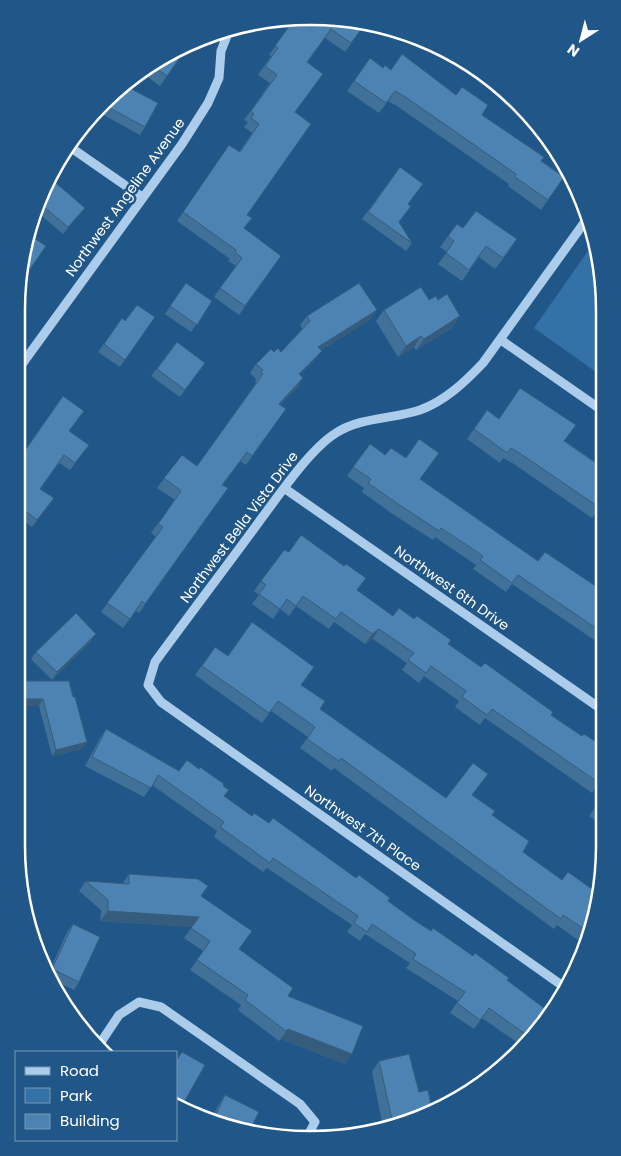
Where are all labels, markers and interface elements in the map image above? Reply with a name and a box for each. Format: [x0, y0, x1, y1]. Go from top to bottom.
north arrow [556, 15, 606, 65]
text: N [563, 39, 583, 62]
street label: Northwest Angeline Avenue [61, 113, 190, 280]
street label: Northwest Bella Vista Drive [175, 447, 303, 607]
street label: Northwest 6th Drive [390, 541, 514, 635]
street label: Northwest 7th Place [301, 780, 426, 876]
legend [15, 1051, 178, 1141]
text: Road [60, 1060, 99, 1081]
text: Park [60, 1085, 92, 1106]
text: Building [60, 1110, 120, 1131]

